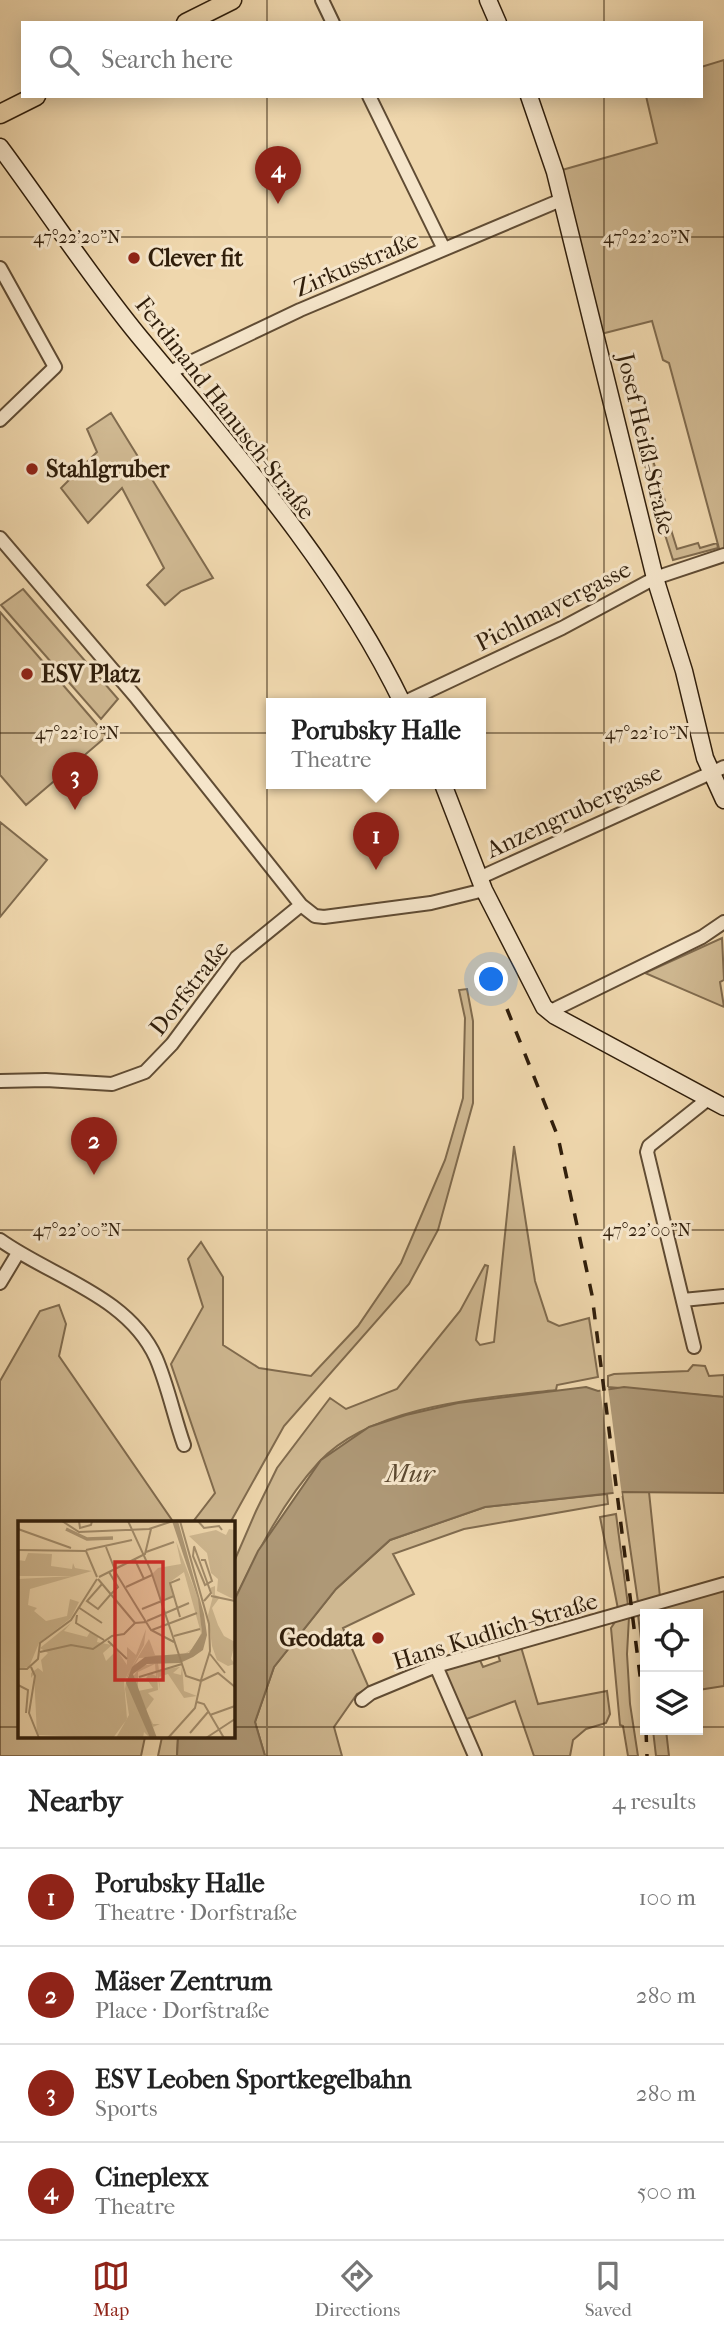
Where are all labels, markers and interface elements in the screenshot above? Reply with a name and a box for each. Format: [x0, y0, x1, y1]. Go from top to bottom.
search box [21, 21, 703, 98]
icon: search [45, 41, 83, 79]
text: Search here [101, 44, 233, 75]
pin: 4 [255, 146, 301, 204]
street label: Zirkusstraße [290, 225, 422, 303]
text: 47°22'20"N [33, 227, 121, 248]
text: 47°22'20"N [603, 227, 691, 248]
place label: Clever fit [148, 244, 243, 272]
marker: Clever fit [126, 250, 142, 266]
street label: Ferdinand Hanusch-Straße [129, 291, 321, 525]
street label: Josef Heißl-Straße [611, 349, 681, 538]
place label: Stahlgruber [46, 455, 170, 483]
marker: Stahlgruber [24, 461, 40, 477]
street label: Pichlmayergasse [471, 555, 635, 657]
place label: ESV Platz [41, 660, 141, 688]
marker: ESV Platz [19, 666, 35, 682]
popup [266, 698, 486, 789]
text: Porubsky Halle [291, 715, 461, 746]
text: 47°22'10"N [35, 723, 120, 744]
text: 47°22'10"N [605, 723, 690, 744]
text: Theatre [291, 746, 371, 773]
pin: 3 [52, 752, 98, 810]
street label: Anzengrubergasse [481, 758, 666, 864]
pin: 1 [353, 812, 399, 870]
street label: Dorfstraße [143, 935, 235, 1041]
your location [474, 962, 508, 996]
pin: 2 [71, 1117, 117, 1175]
text: 47°22'00"N [33, 1220, 121, 1241]
text: 47°22'00"N [603, 1220, 691, 1241]
water label: Mur [384, 1458, 437, 1489]
inset map [18, 1521, 234, 1738]
street label: Hans Kudlich-Straße [389, 1586, 601, 1675]
map controls [640, 1609, 703, 1735]
button: locate [640, 1609, 703, 1672]
place label: Geodata [279, 1624, 365, 1652]
marker: Geodata [370, 1630, 386, 1646]
button: layers [640, 1672, 703, 1735]
text: Nearby [28, 1784, 123, 1819]
text: 4 results [612, 1788, 696, 1815]
text: Porubsky Halle [95, 1868, 265, 1899]
text: 1 [47, 1884, 55, 1911]
text: 100 m [638, 1884, 696, 1911]
text: Theatre · Dorfstraße [95, 1899, 297, 1926]
text: Mäser Zentrum [95, 1966, 272, 1997]
text: 2 [45, 1982, 57, 2009]
text: 280 m [636, 1982, 696, 2009]
text: Place · Dorfstraße [95, 1997, 269, 2024]
text: ESV Leoben Sportkegelbahn [95, 2064, 412, 2095]
text: 3 [46, 2080, 56, 2107]
text: 280 m [636, 2080, 696, 2107]
text: Sports [95, 2095, 157, 2122]
text: Cineplexx [95, 2162, 209, 2193]
text: 4 [44, 2178, 58, 2205]
text: 500 m [637, 2178, 696, 2205]
text: Theatre [95, 2193, 175, 2220]
tab: Map [92, 2257, 130, 2321]
tab: Directions [315, 2257, 400, 2321]
tab: Saved [585, 2257, 632, 2321]

